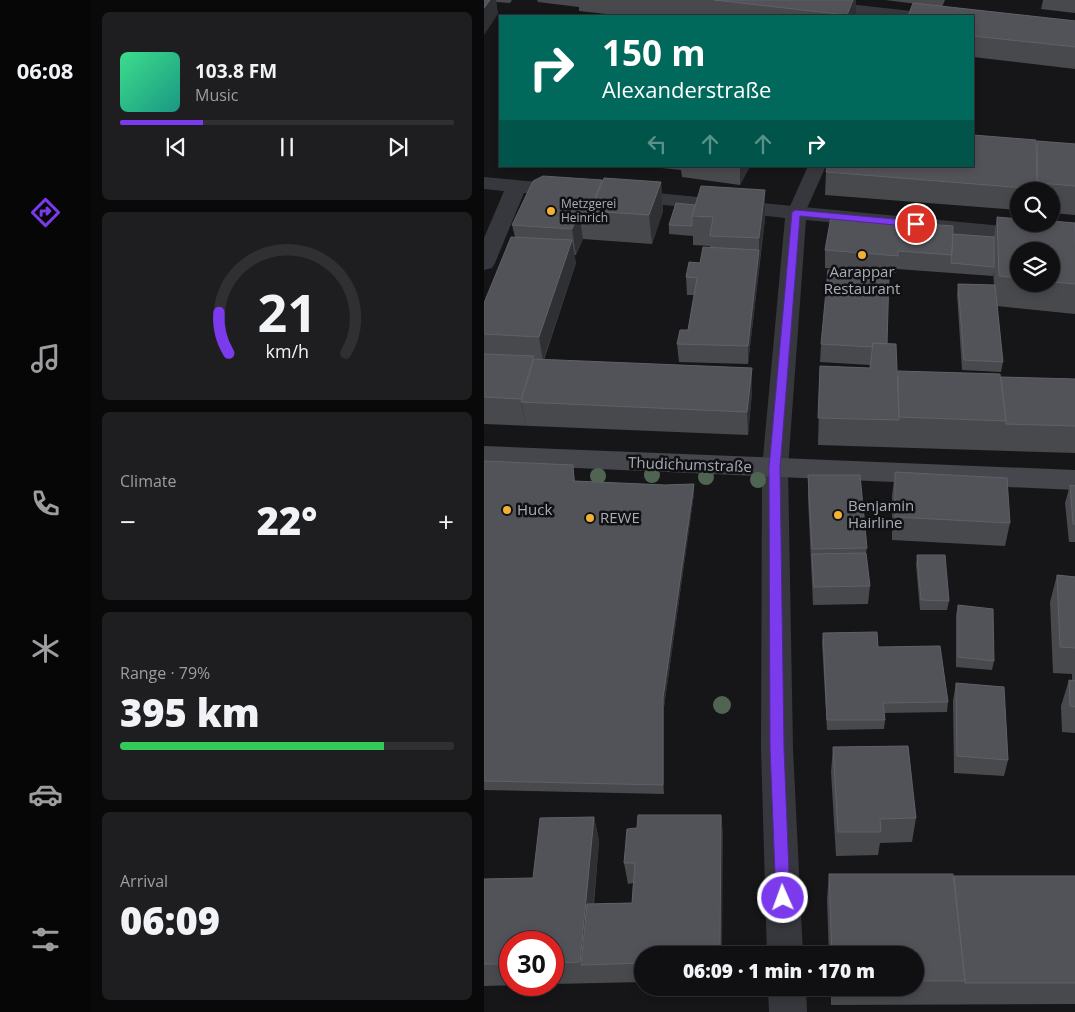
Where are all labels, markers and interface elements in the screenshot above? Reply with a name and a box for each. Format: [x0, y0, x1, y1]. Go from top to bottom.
text: 150 m [602, 29, 706, 76]
icon: right [519, 35, 584, 100]
text: 06:08 [17, 55, 73, 85]
text: 103.8 FM [195, 58, 277, 84]
text: Alexanderstraße [602, 74, 771, 104]
text: Music [195, 84, 239, 106]
icon: left [643, 130, 671, 158]
icon: ahead [696, 130, 724, 158]
icon: ahead [749, 130, 777, 158]
icon: right [802, 130, 830, 158]
icon: previous [162, 133, 190, 161]
icon: pause [273, 133, 301, 161]
icon: next [384, 133, 412, 161]
map controls [1010, 182, 1060, 292]
button: search [1010, 182, 1060, 232]
icon: directions [28, 195, 63, 230]
place label: Metzgerei Heinrich [561, 195, 616, 226]
pin [895, 203, 937, 245]
marker: Metzgerei Heinrich [545, 205, 557, 217]
icon: arrive [902, 210, 930, 238]
button: layers [1010, 242, 1060, 292]
marker: Aarappar Restaurant [856, 249, 868, 261]
place label: Aarappar Restaurant [824, 261, 900, 298]
text: 21 [257, 276, 317, 347]
text: km/h [265, 339, 309, 363]
icon: music [28, 341, 63, 376]
street label: Thudichumstraße [628, 452, 752, 476]
text: Climate [120, 470, 177, 492]
icon: phone [28, 486, 63, 521]
text: 22° [257, 494, 317, 546]
place label: Benjamin Hairline [848, 495, 914, 532]
place label: Huck [517, 499, 552, 519]
text: − [120, 502, 136, 540]
text: + [438, 502, 454, 540]
marker: Huck [501, 504, 513, 516]
place label: REWE [600, 507, 640, 527]
marker: Benjamin Hairline [832, 509, 844, 521]
marker: REWE [584, 512, 596, 524]
icon: climate [28, 631, 63, 666]
text: Range · 79% [120, 662, 210, 684]
text: 395 km [120, 686, 260, 738]
icon: car [28, 777, 63, 812]
text: Arrival [120, 870, 168, 892]
position arrow [756, 871, 808, 923]
text: 06:09 [120, 894, 220, 946]
icon: filters [28, 922, 63, 957]
speed limit sign: 30 [499, 931, 564, 996]
text: 06:09 · 1 min · 170 m [683, 958, 875, 984]

